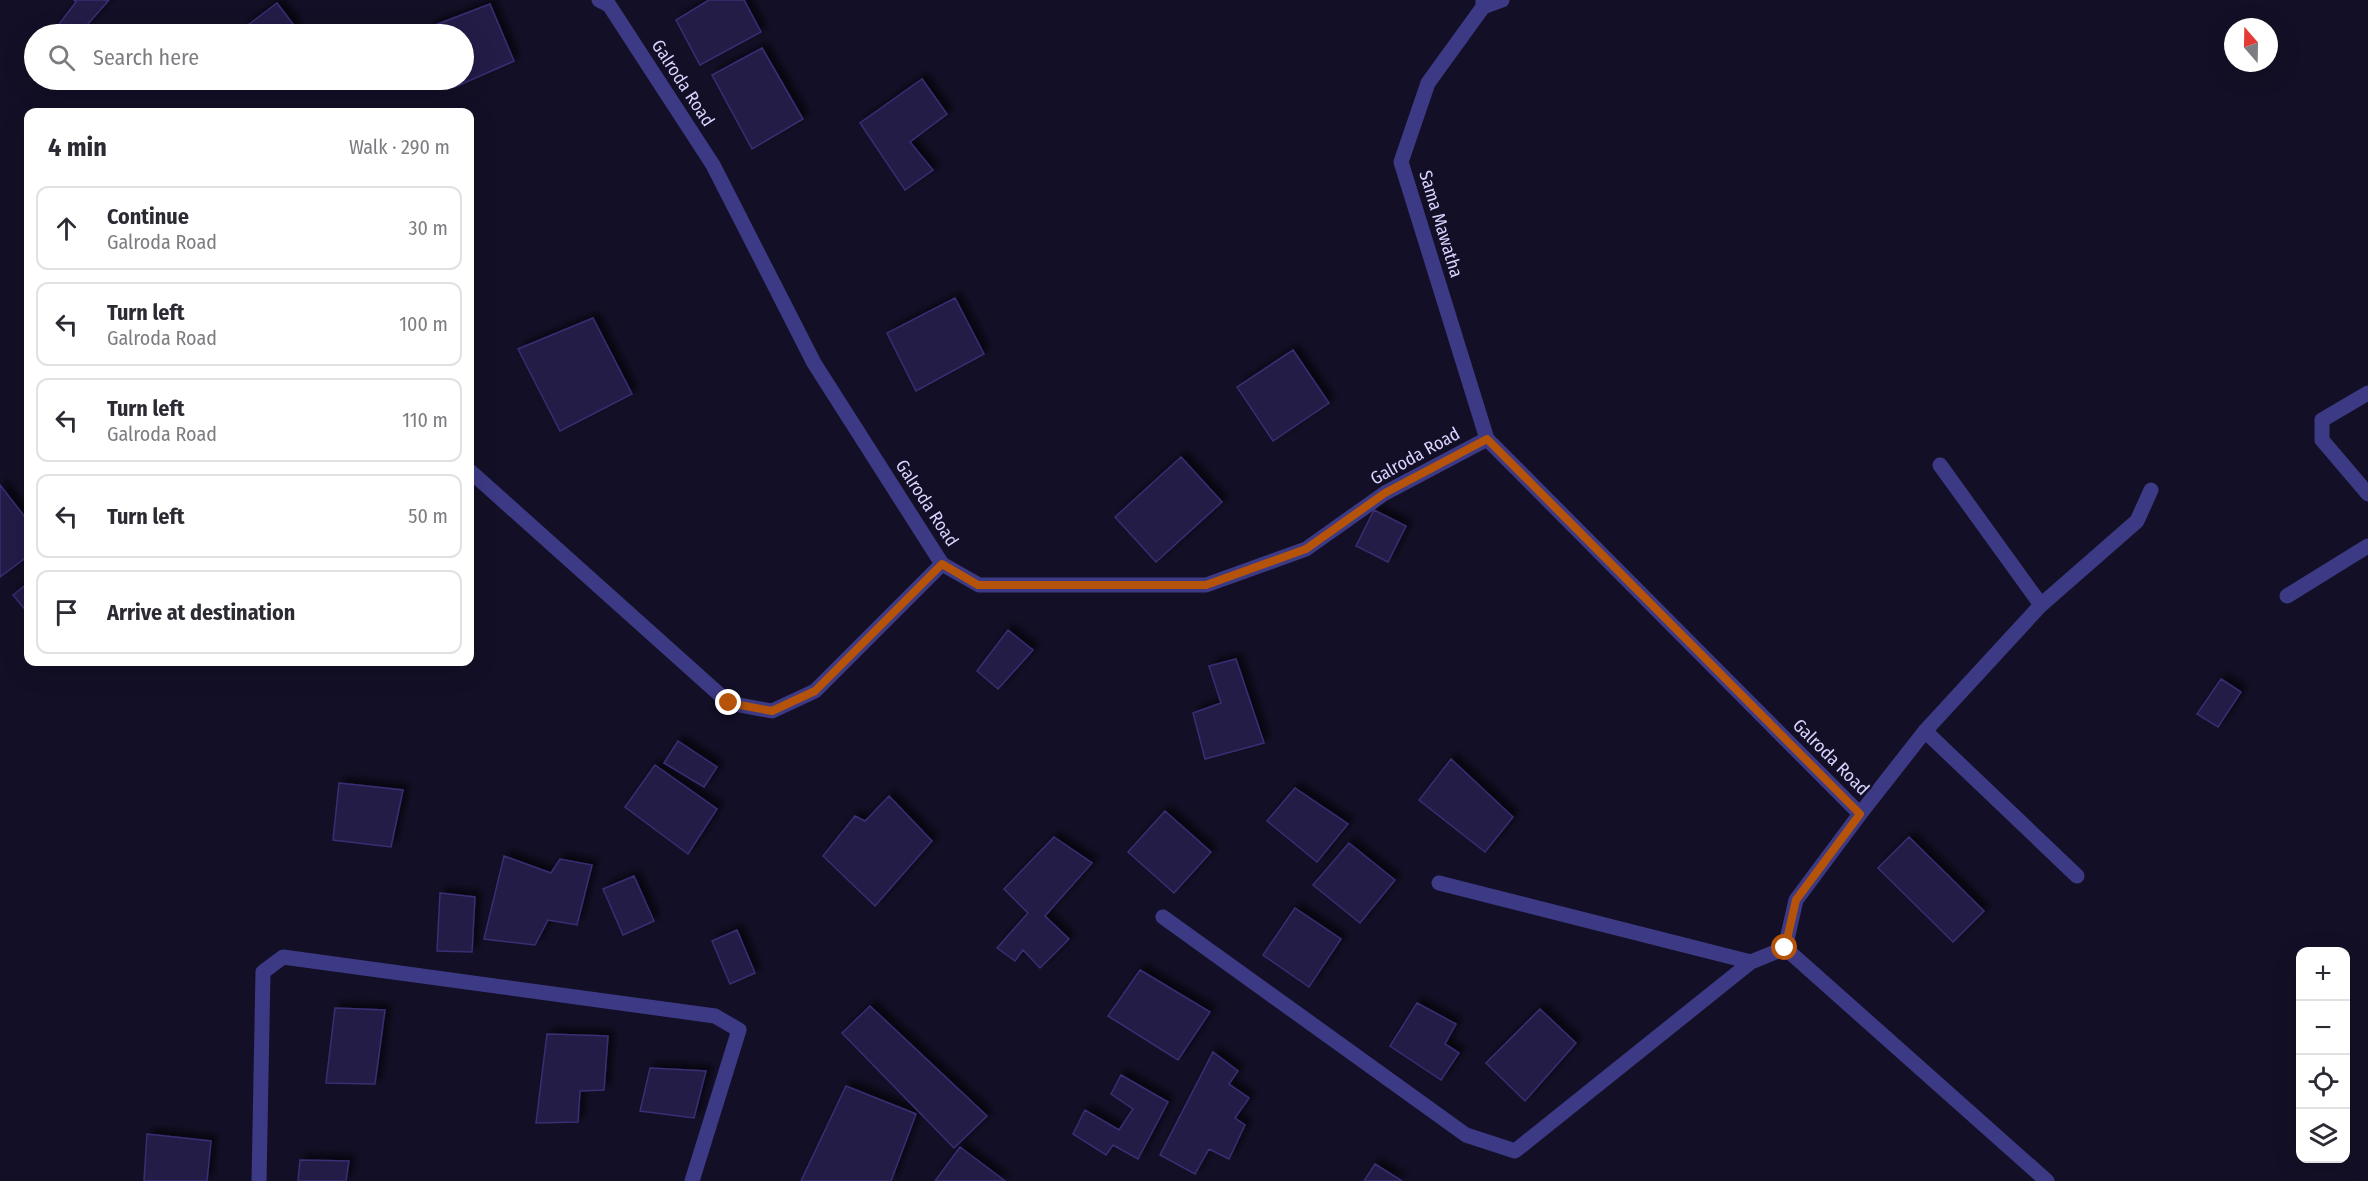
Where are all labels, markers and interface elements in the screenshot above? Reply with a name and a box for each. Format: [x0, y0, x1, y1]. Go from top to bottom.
north arrow [2224, 18, 2278, 72]
search box [24, 24, 474, 90]
street label: Galroda Road [647, 36, 719, 130]
icon: search [45, 41, 78, 74]
text: Search here [93, 44, 199, 71]
text: 4 min [48, 132, 107, 163]
text: Walk · 290 m [349, 135, 450, 159]
street label: Sama Mawatha [1414, 168, 1468, 280]
text: Continue [107, 203, 189, 230]
icon: ahead [50, 212, 83, 245]
text: 30 m [408, 216, 448, 240]
text: Galroda Road [107, 230, 217, 254]
text: Turn left [107, 299, 185, 326]
icon: left [50, 308, 83, 341]
text: 100 m [399, 312, 448, 336]
text: Galroda Road [107, 326, 217, 350]
text: Turn left [107, 395, 185, 422]
icon: left [50, 404, 83, 437]
text: 110 m [402, 408, 448, 432]
text: Galroda Road [107, 422, 217, 446]
street label: Galroda Road [1366, 422, 1464, 490]
street label: Galroda Road [891, 456, 963, 550]
icon: left [50, 500, 83, 533]
text: Turn left [107, 503, 185, 530]
text: 50 m [408, 504, 448, 528]
icon: arrive [50, 596, 83, 629]
text: Arrive at destination [107, 599, 295, 626]
route end [715, 689, 741, 715]
street label: Galroda Road [1788, 714, 1874, 800]
route start [1771, 934, 1797, 960]
map controls [2296, 947, 2350, 1163]
button: + [2296, 947, 2350, 1001]
button: − [2296, 1001, 2350, 1055]
button: locate [2296, 1055, 2350, 1109]
button: layers [2296, 1109, 2350, 1163]

